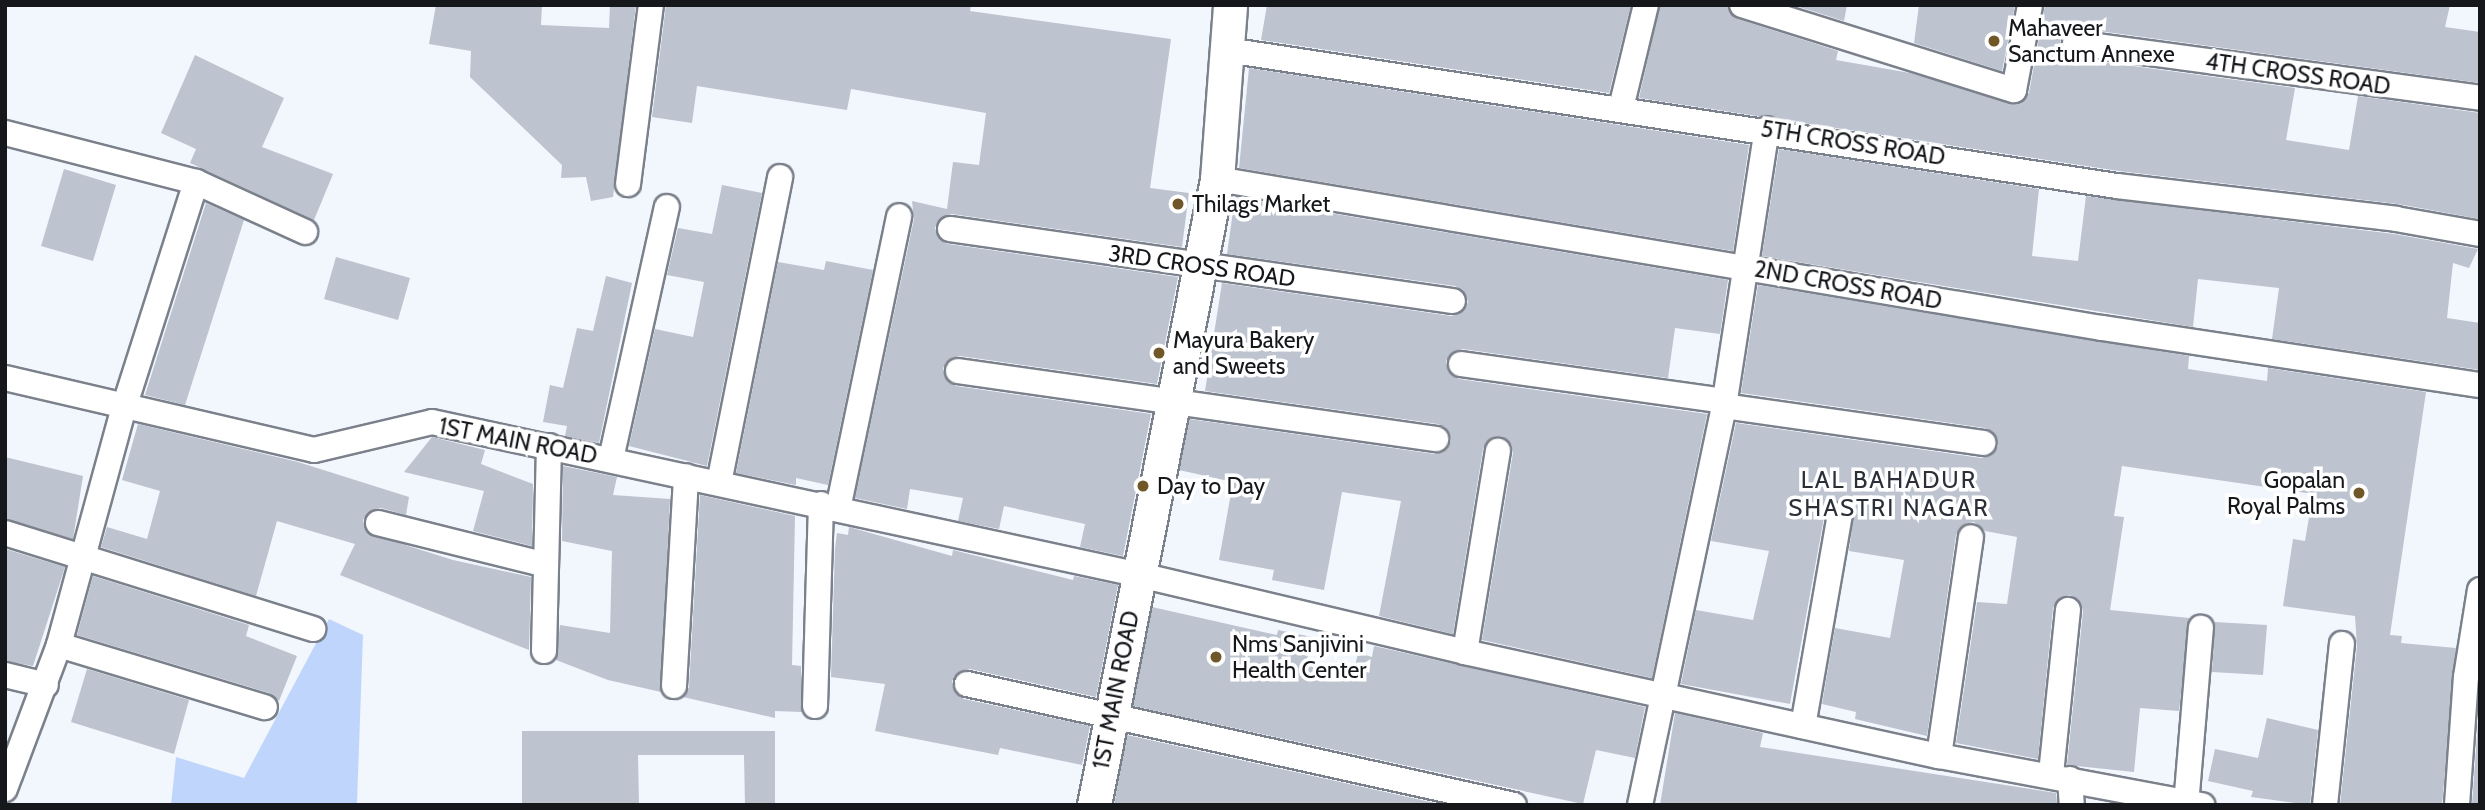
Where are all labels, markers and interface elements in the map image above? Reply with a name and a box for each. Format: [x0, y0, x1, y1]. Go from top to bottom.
place label: Mahaveer Sanctum Annexe [2008, 14, 2175, 68]
marker: Mahaveer Sanctum Annexe [1986, 33, 2002, 49]
street label: 4TH CROSS ROAD [2204, 47, 2392, 101]
street label: 5TH CROSS ROAD [1759, 115, 1947, 171]
place label: Thilags Market [1192, 190, 1330, 218]
marker: Thilags Market [1170, 196, 1186, 212]
street label: 3RD CROSS ROAD [1107, 239, 1297, 293]
street label: 2ND CROSS ROAD [1752, 255, 1944, 315]
place label: Mayura Bakery and Sweets [1173, 326, 1314, 380]
marker: Mayura Bakery and Sweets [1151, 345, 1167, 361]
street label: 1ST MAIN ROAD [437, 412, 599, 470]
district label: LAL BAHADUR SHASTRI NAGAR [1790, 466, 1988, 522]
place label: Gopalan Royal Palms [2227, 466, 2345, 520]
place label: Day to Day [1157, 472, 1265, 500]
marker: Day to Day [1135, 478, 1151, 494]
marker: Gopalan Royal Palms [2351, 485, 2367, 501]
street label: 1ST MAIN ROAD [1087, 609, 1145, 771]
place label: Nms Sanjivini Health Center [1232, 630, 1366, 684]
marker: Nms Sanjivini Health Center [1206, 647, 1226, 667]

